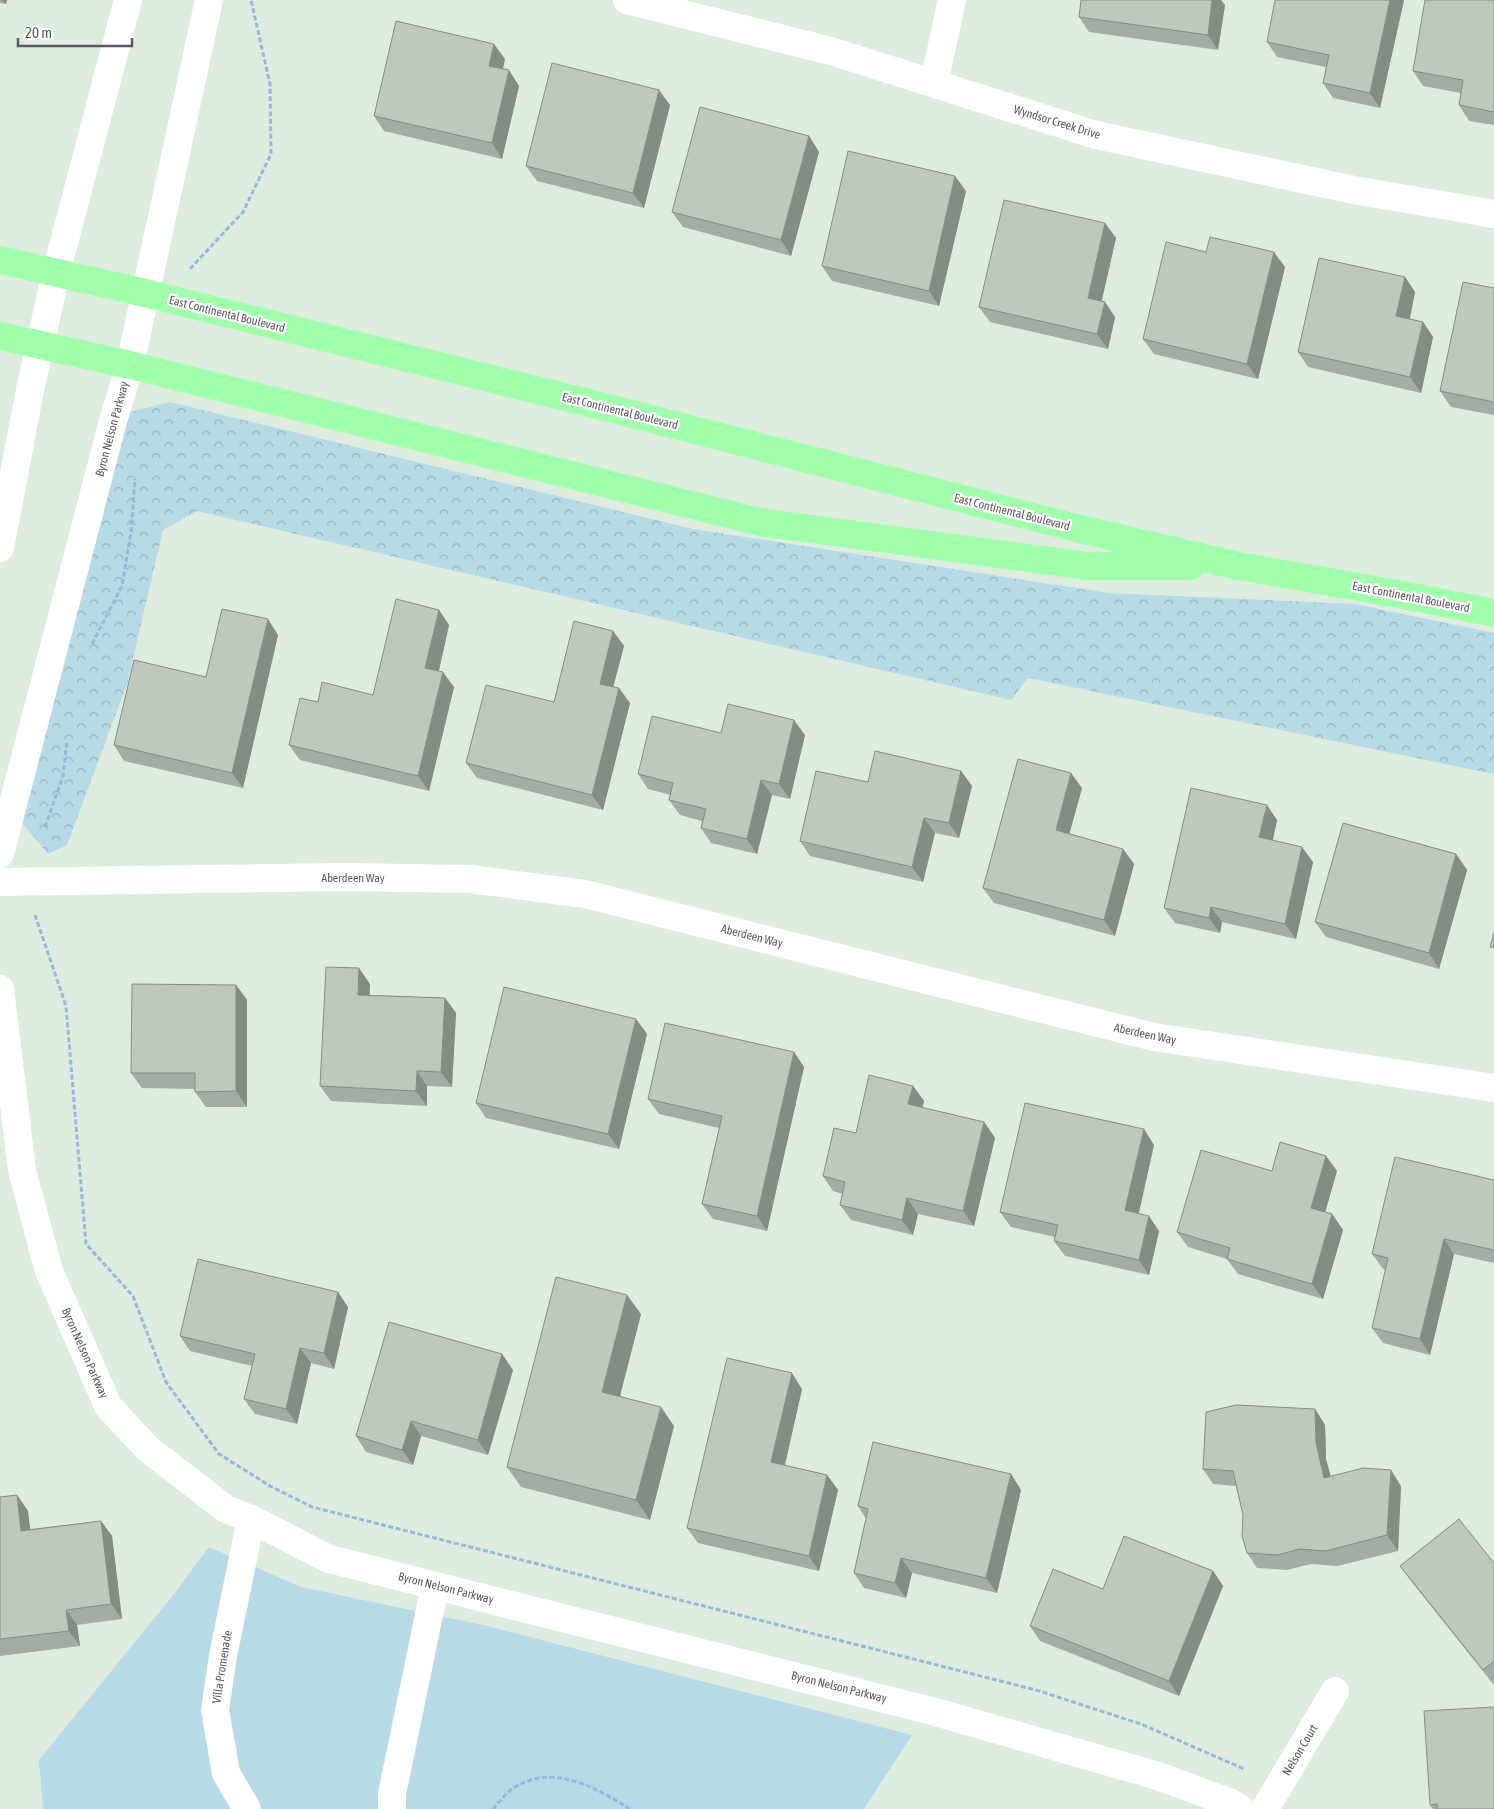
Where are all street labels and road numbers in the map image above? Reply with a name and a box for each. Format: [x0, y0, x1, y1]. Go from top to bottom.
street label: Wyndsor Creek Drive [1012, 102, 1102, 142]
street label: East Continental Boulevard [167, 293, 287, 335]
street label: Byron Nelson Parkway [93, 380, 131, 478]
street label: East Continental Boulevard [560, 390, 680, 432]
street label: East Continental Boulevard [952, 491, 1072, 533]
street label: East Continental Boulevard [1351, 579, 1471, 615]
street label: Aberdeen Way [321, 871, 385, 885]
street label: Aberdeen Way [720, 922, 785, 950]
street label: Aberdeen Way [1113, 1021, 1178, 1047]
street label: Byron Nelson Parkway [59, 1305, 111, 1401]
street label: Byron Nelson Parkway [397, 1569, 495, 1607]
street label: Villa Promenade [209, 1629, 235, 1705]
street label: Byron Nelson Parkway [790, 1668, 888, 1706]
street label: Nelson Court [1279, 1722, 1321, 1778]

